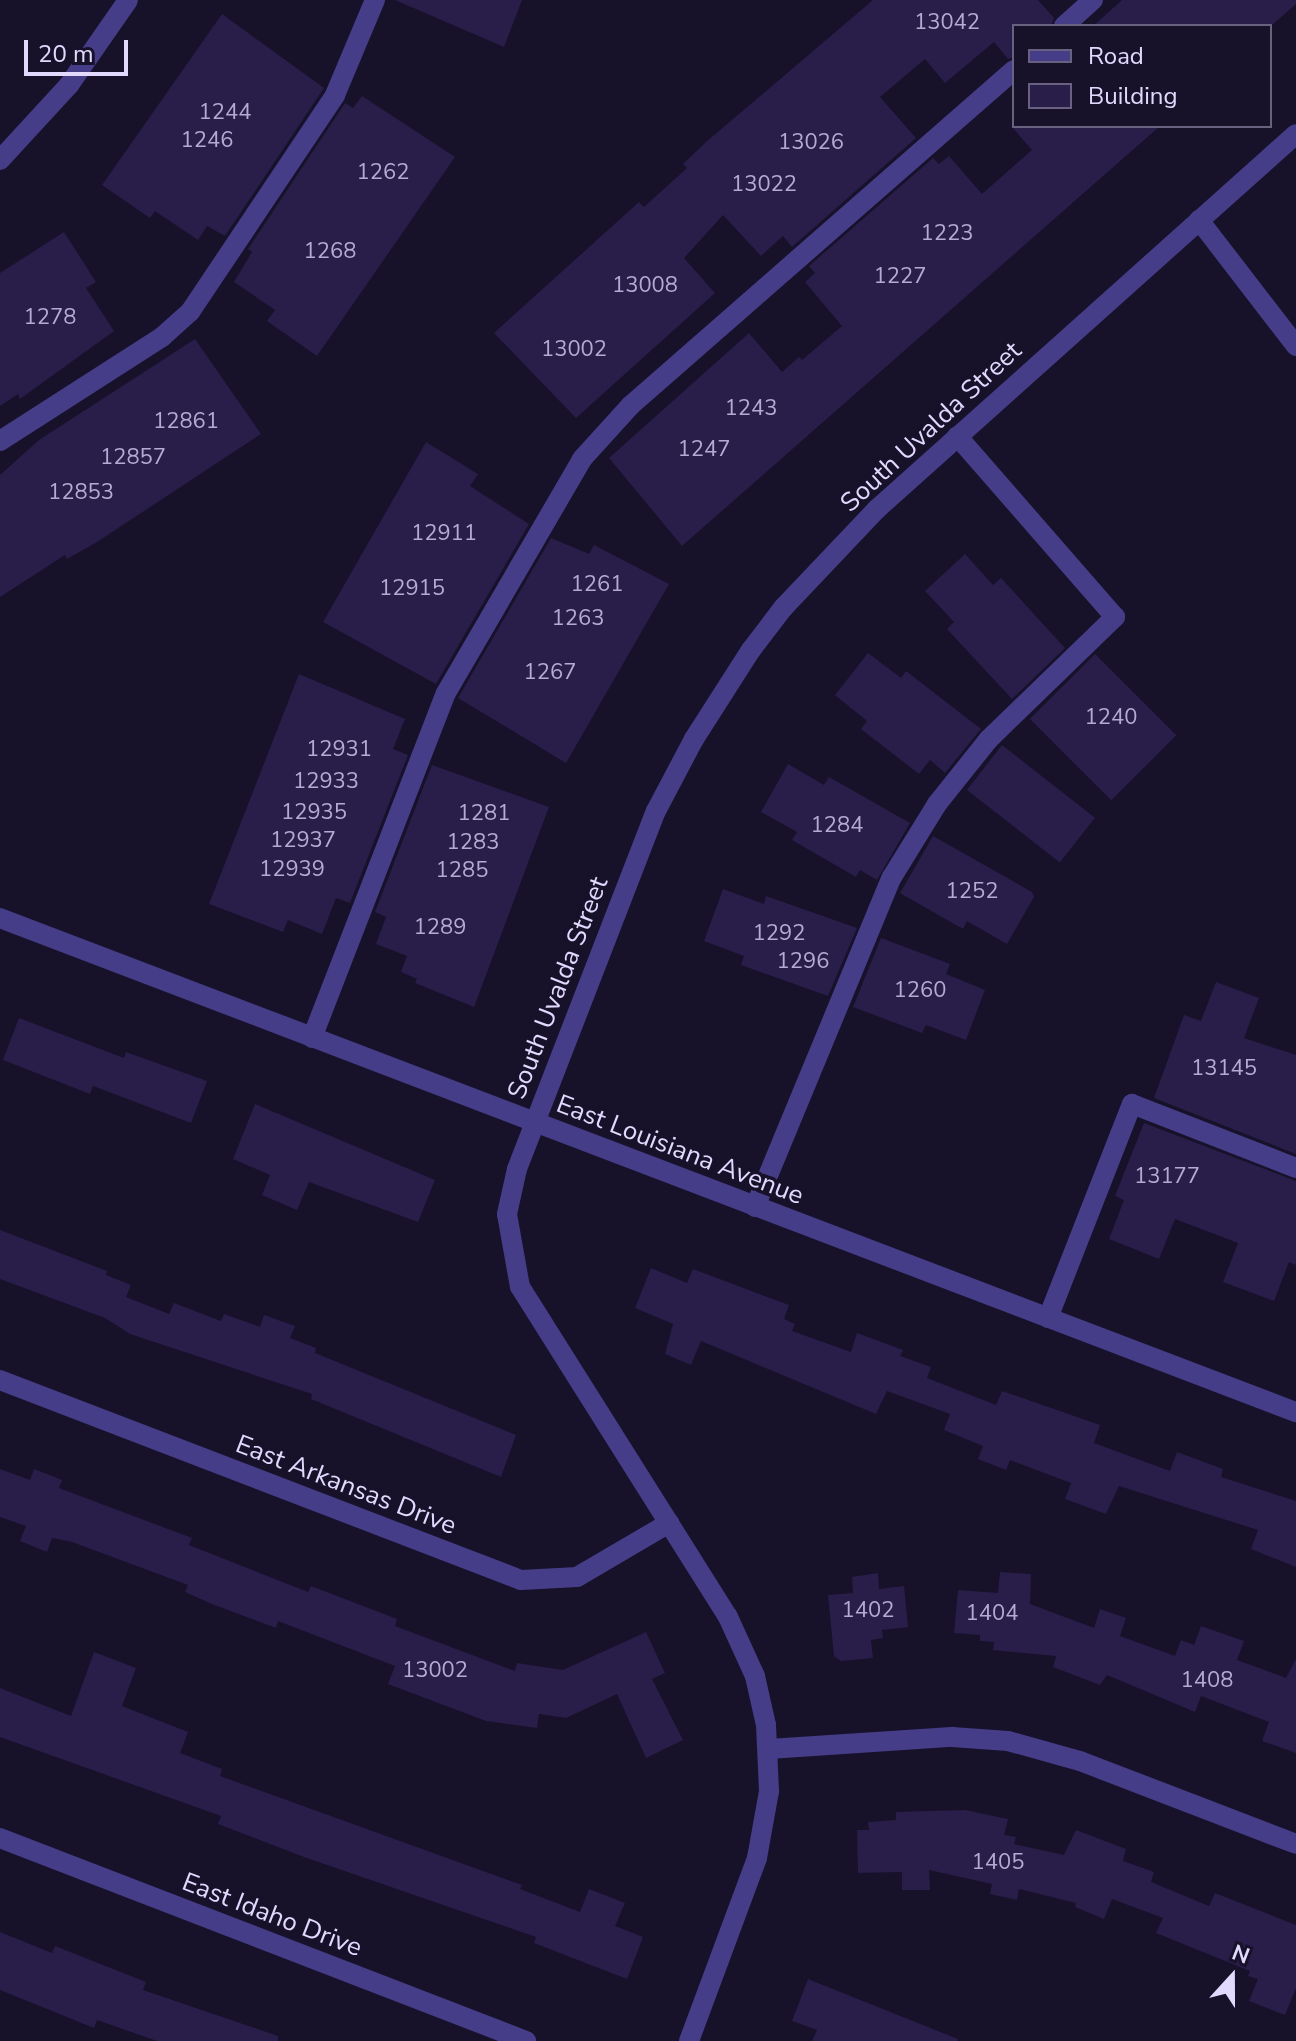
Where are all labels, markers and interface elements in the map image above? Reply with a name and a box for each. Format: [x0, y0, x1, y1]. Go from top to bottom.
house number: 13042 [914, 10, 980, 36]
scale bar [28, 24, 132, 74]
legend [1012, 24, 1272, 128]
text: 20 m [38, 38, 94, 70]
text: Road [1088, 40, 1144, 72]
text: Building [1088, 80, 1178, 112]
house number: 1244 [199, 100, 251, 126]
house number: 1246 [181, 128, 233, 154]
house number: 13026 [778, 130, 844, 156]
house number: 1262 [357, 160, 409, 186]
house number: 13022 [731, 172, 797, 198]
house number: 1223 [921, 221, 973, 247]
house number: 1268 [304, 239, 356, 265]
house number: 1227 [874, 264, 926, 290]
house number: 13008 [612, 273, 678, 299]
house number: 1278 [24, 305, 76, 331]
street label: South Uvalda Street [834, 335, 1028, 519]
house number: 13002 [541, 337, 607, 363]
house number: 1243 [725, 396, 777, 422]
house number: 12861 [153, 409, 219, 435]
house number: 1247 [678, 437, 730, 463]
house number: 12857 [100, 445, 166, 471]
house number: 12853 [48, 480, 114, 506]
house number: 12911 [411, 521, 477, 547]
house number: 1261 [571, 572, 623, 598]
house number: 12915 [379, 576, 445, 602]
house number: 1263 [552, 606, 604, 632]
house number: 1267 [524, 660, 576, 686]
house number: 1240 [1085, 705, 1137, 731]
house number: 12931 [306, 737, 372, 763]
house number: 12933 [293, 769, 359, 795]
house number: 12935 [281, 800, 347, 826]
house number: 1281 [458, 801, 510, 827]
house number: 1284 [811, 813, 863, 839]
house number: 12937 [270, 828, 336, 854]
house number: 1283 [447, 830, 499, 856]
house number: 12939 [259, 857, 325, 883]
house number: 1285 [436, 858, 488, 884]
street label: South Uvalda Street [501, 872, 615, 1104]
house number: 1252 [946, 879, 998, 905]
house number: 1289 [414, 915, 466, 941]
house number: 1292 [753, 921, 805, 947]
house number: 1296 [777, 949, 829, 975]
house number: 1260 [894, 978, 946, 1004]
house number: 13145 [1191, 1056, 1257, 1082]
street label: East Louisiana Avenue [552, 1088, 808, 1212]
house number: 13177 [1134, 1164, 1200, 1190]
street label: East Arkansas Drive [231, 1429, 461, 1541]
house number: 1402 [842, 1598, 894, 1624]
house number: 1404 [966, 1601, 1018, 1627]
house number: 13002 [402, 1658, 468, 1684]
house number: 1408 [1181, 1668, 1233, 1694]
house number: 1405 [972, 1850, 1024, 1876]
street label: East Idaho Drive [178, 1866, 366, 1964]
north arrow [1192, 1937, 1272, 2017]
text: N [1228, 1938, 1254, 1972]

